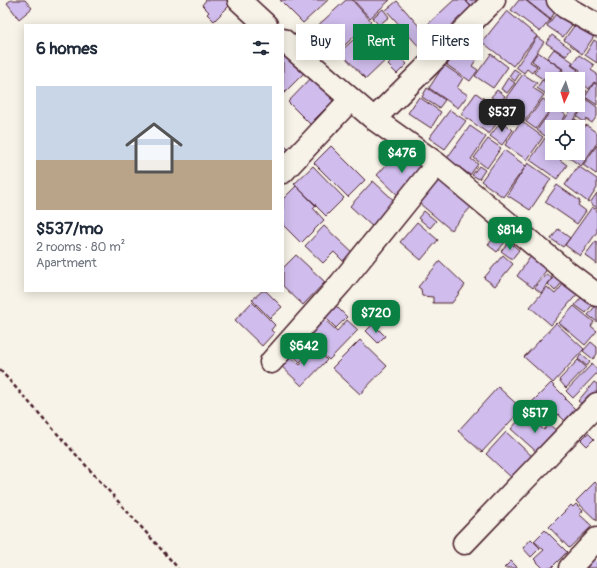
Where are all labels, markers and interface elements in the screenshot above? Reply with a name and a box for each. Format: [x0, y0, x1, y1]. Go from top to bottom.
chip: Buy [296, 24, 345, 60]
chip: Rent [353, 24, 409, 60]
chip: Filters [417, 24, 483, 60]
icon: filters [250, 37, 272, 59]
text: 6 homes [36, 38, 97, 59]
north arrow [545, 72, 585, 112]
map controls [545, 72, 585, 160]
pin: $537 [478, 99, 526, 133]
text: $537 [488, 104, 516, 120]
icon: home [118, 112, 190, 184]
button: locate [545, 120, 585, 160]
pin: $476 [378, 140, 426, 174]
text: $476 [387, 145, 417, 161]
pin: $814 [486, 217, 534, 251]
text: $537/mo [36, 218, 103, 239]
text: $814 [497, 222, 523, 238]
text: 2 rooms · 80 m² [36, 239, 125, 255]
text: Apartment [36, 255, 97, 271]
pin: $720 [352, 300, 400, 334]
text: $720 [361, 305, 391, 321]
pin: $642 [280, 333, 328, 367]
text: $642 [289, 338, 319, 354]
pin: $517 [511, 400, 559, 434]
text: $517 [522, 405, 548, 421]

